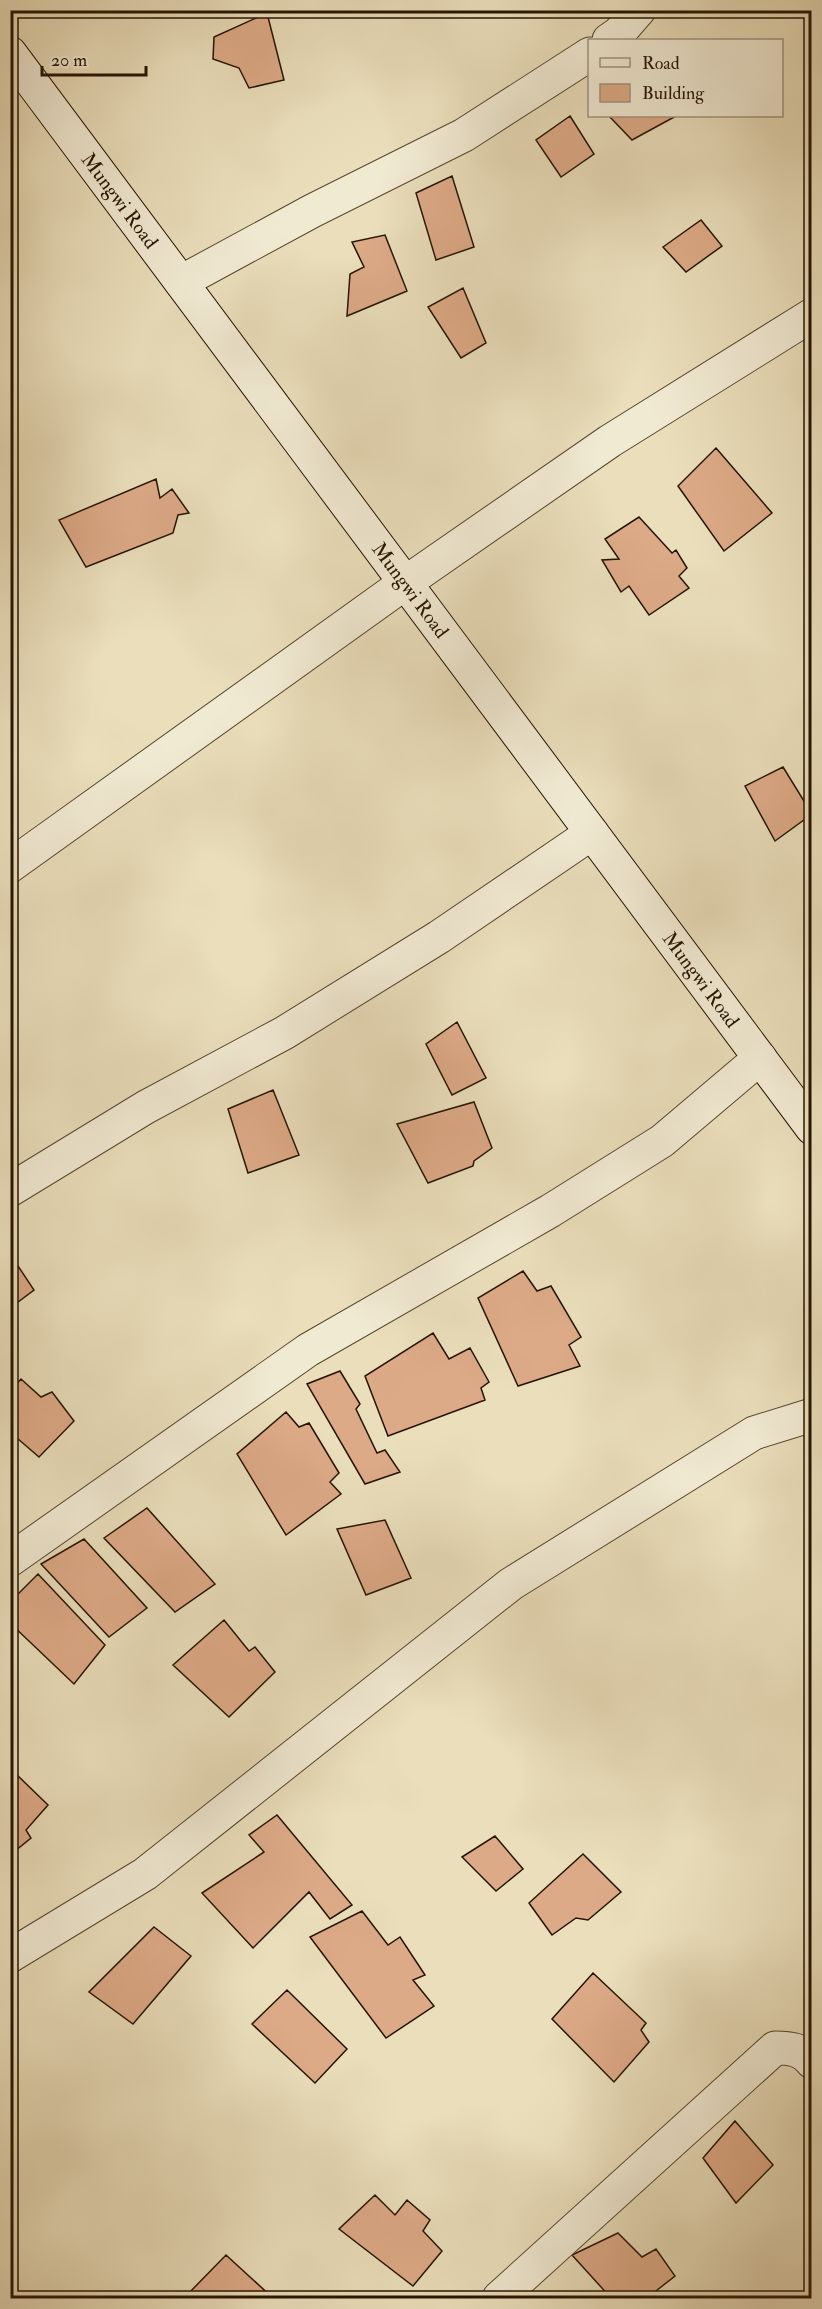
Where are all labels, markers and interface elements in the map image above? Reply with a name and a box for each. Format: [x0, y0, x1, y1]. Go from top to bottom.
scale bar [42, 39, 146, 77]
legend [588, 39, 783, 117]
text: 20 m [51, 49, 87, 72]
text: Road [642, 52, 680, 75]
text: Building [642, 82, 705, 105]
street label: Mungwi Road [76, 148, 164, 254]
street label: Mungwi Road [366, 537, 454, 643]
street label: Mungwi Road [657, 927, 745, 1033]

